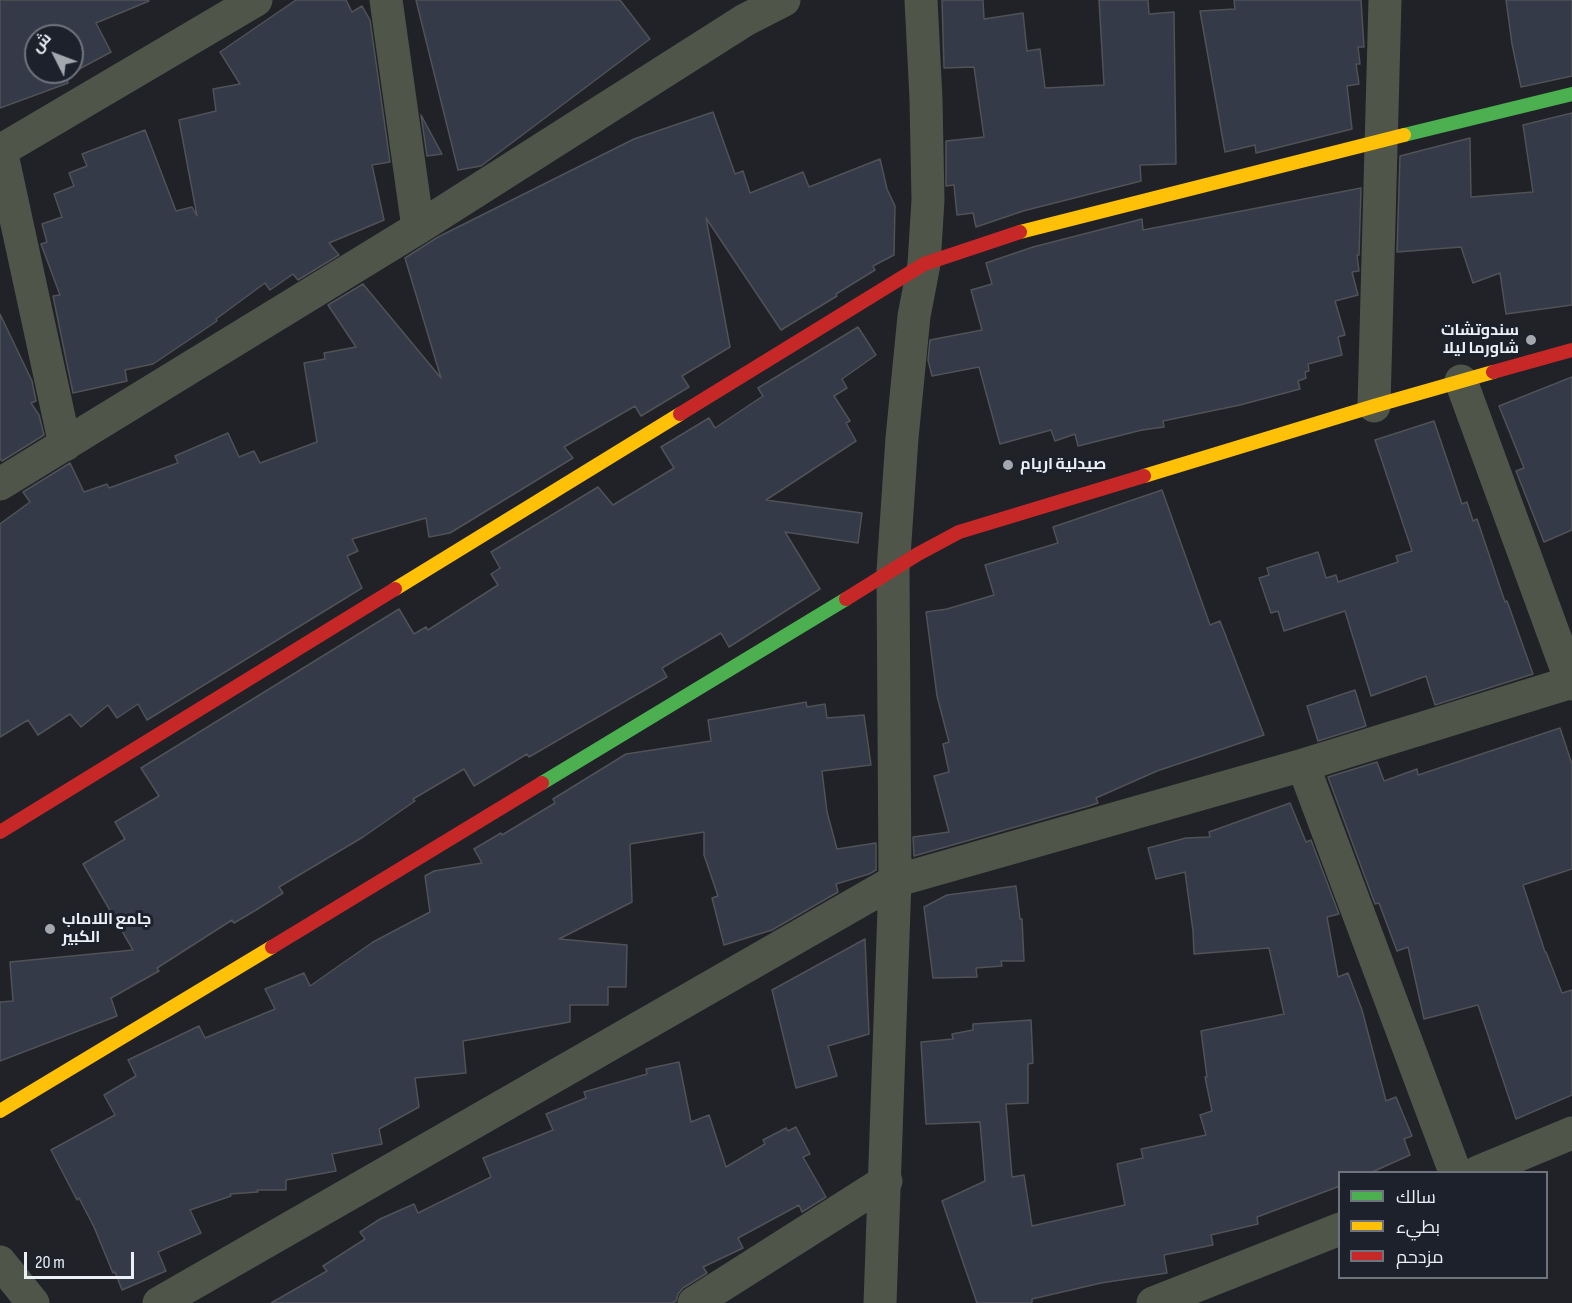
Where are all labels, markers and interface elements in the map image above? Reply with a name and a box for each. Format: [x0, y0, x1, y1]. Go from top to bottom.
north arrow [24, 24, 84, 84]
text: ش [28, 29, 56, 57]
place label: سندوتشات شاورما ليلا [1441, 321, 1519, 359]
marker: سندوتشات شاورما ليلا [1524, 333, 1538, 347]
place label: صيدلية اريام [1020, 455, 1106, 475]
marker: صيدلية اريام [1001, 458, 1015, 472]
place label: جامع اللاماب الكبير [62, 910, 151, 948]
marker: جامع اللاماب الكبير [43, 922, 57, 936]
legend [1338, 1171, 1548, 1279]
text: سالك [1396, 1187, 1436, 1208]
text: بطيء [1396, 1217, 1440, 1238]
scale bar [27, 1240, 136, 1278]
text: مزدحم [1396, 1247, 1444, 1268]
text: 20 m [35, 1252, 65, 1273]

